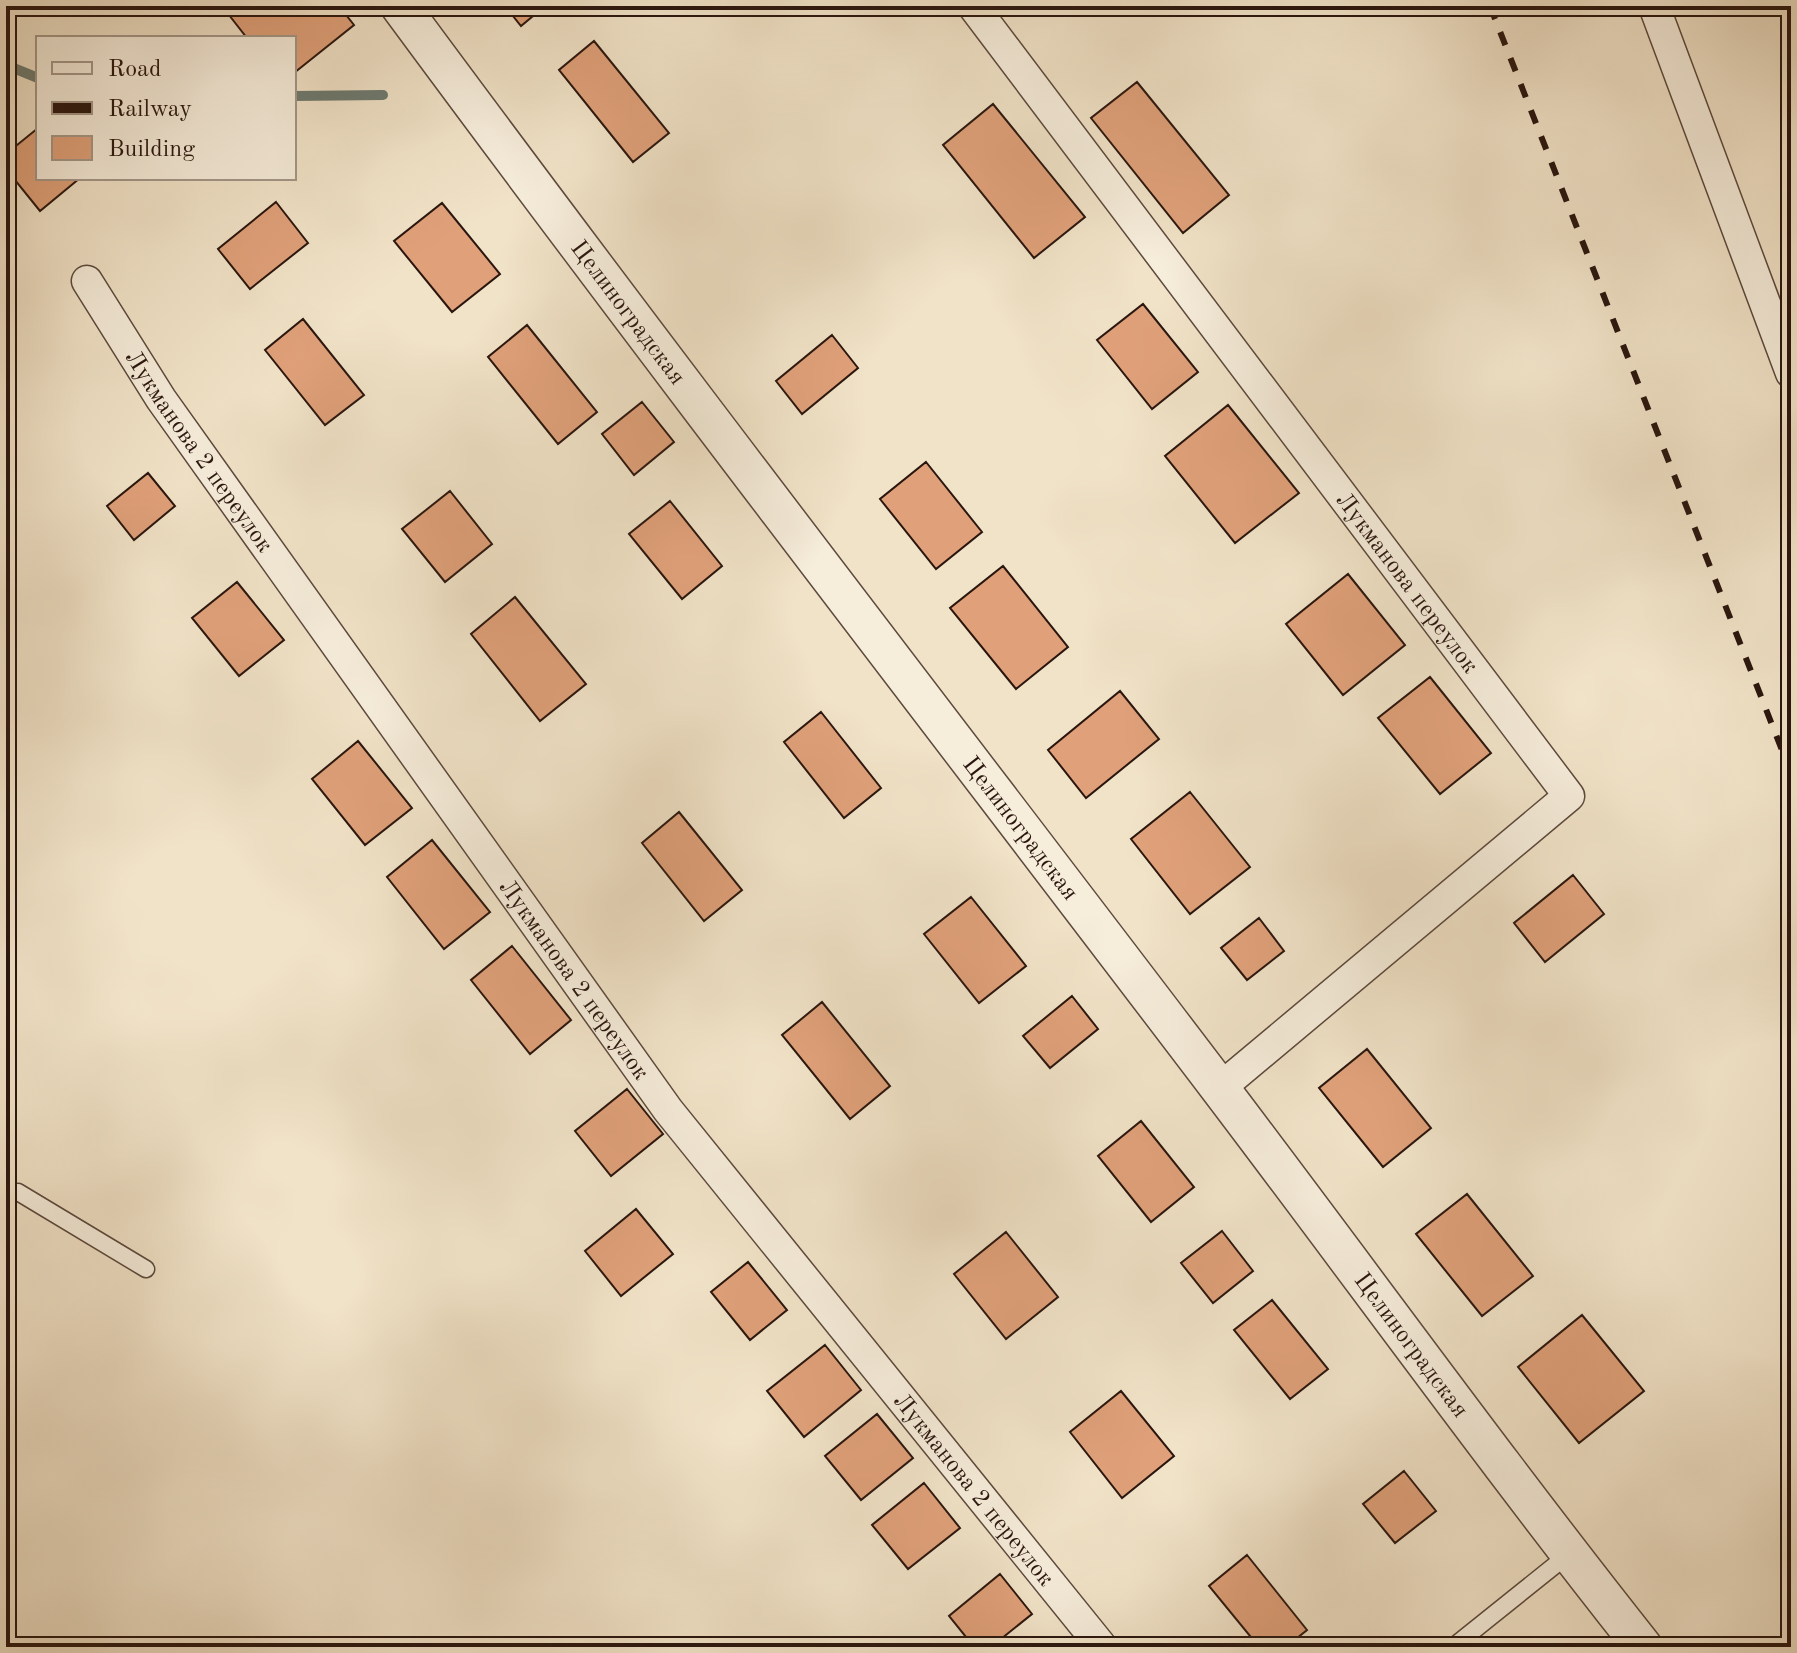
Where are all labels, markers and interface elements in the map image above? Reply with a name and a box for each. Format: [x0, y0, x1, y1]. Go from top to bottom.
legend [36, 36, 296, 180]
text: Road [108, 58, 161, 82]
text: Railway [108, 98, 192, 122]
text: Building [108, 138, 195, 162]
street label: Целиноградская [565, 237, 689, 390]
street label: Лукманова 2 переулок [120, 347, 276, 558]
street label: Лукманова переулок [1331, 489, 1482, 678]
street label: Целиноградская [957, 753, 1082, 905]
street label: Лукманова 2 переулок [494, 876, 653, 1085]
street label: Целиноградская [1349, 1269, 1472, 1423]
street label: Лукманова 2 переулок [888, 1389, 1058, 1591]

